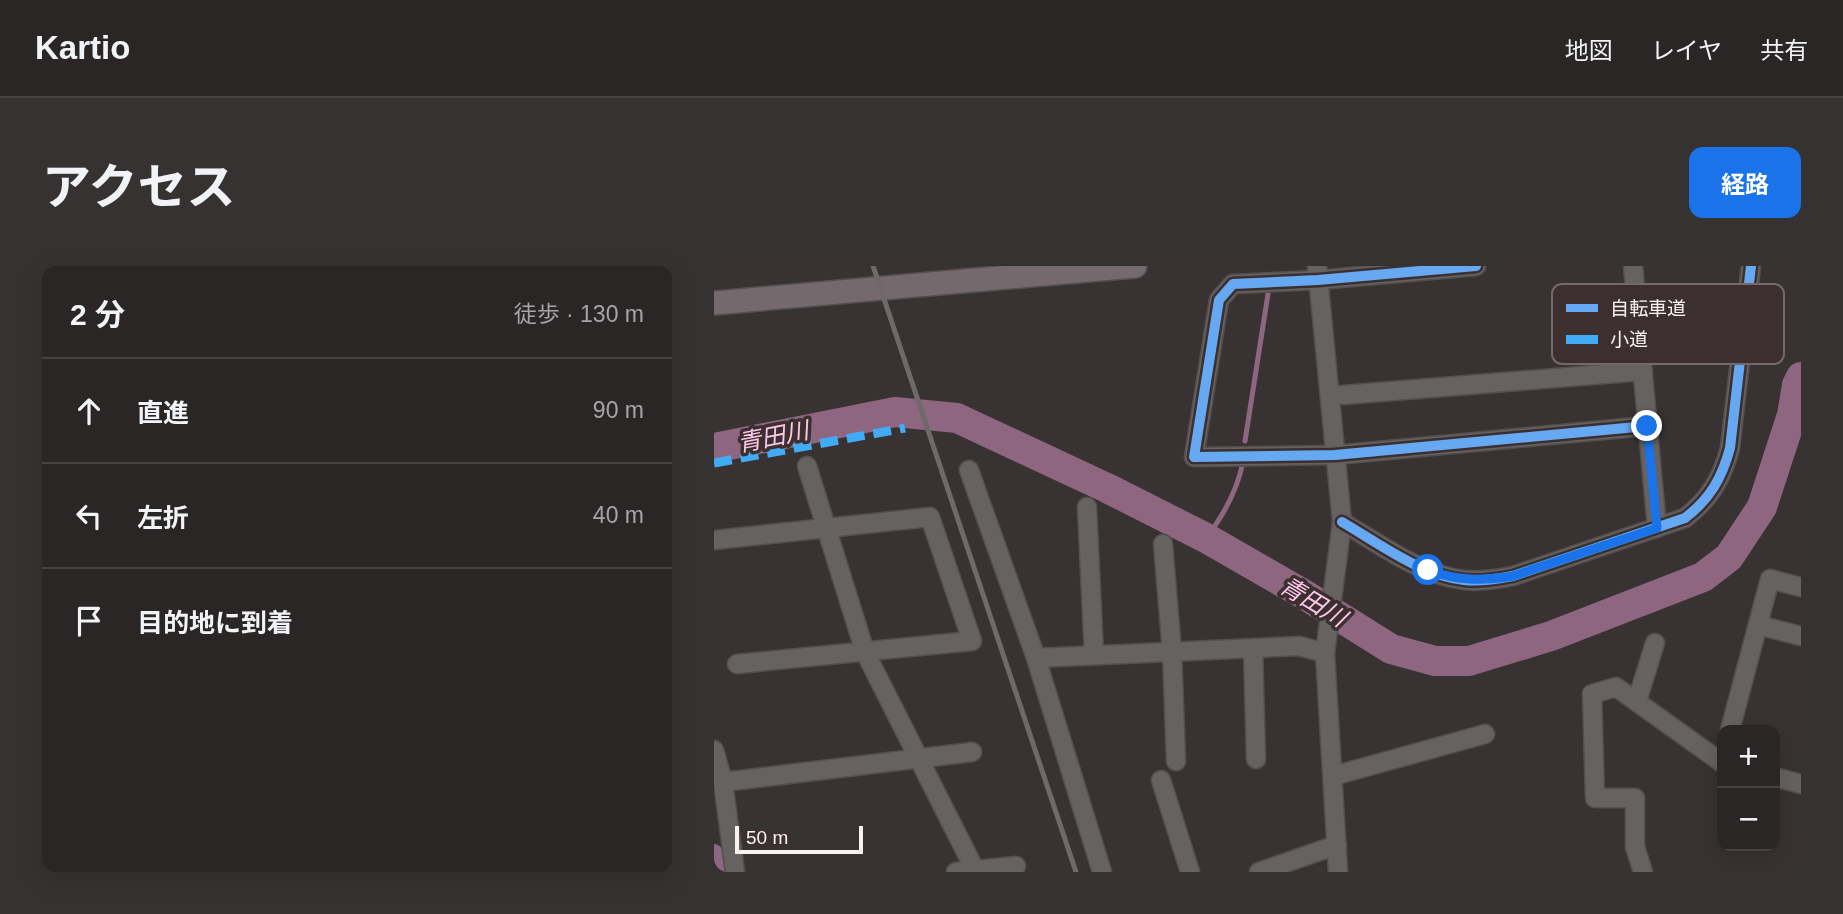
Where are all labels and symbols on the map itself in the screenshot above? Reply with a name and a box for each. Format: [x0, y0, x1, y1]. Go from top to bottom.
legend [1552, 284, 1784, 364]
text: 自転車道 [1610, 298, 1686, 319]
text: 小道 [1610, 329, 1648, 350]
route end [1631, 410, 1662, 441]
water label: 青田川 [735, 416, 814, 457]
route start [1412, 554, 1443, 585]
water label: 青田川 [1275, 571, 1354, 633]
scale bar [735, 823, 863, 855]

